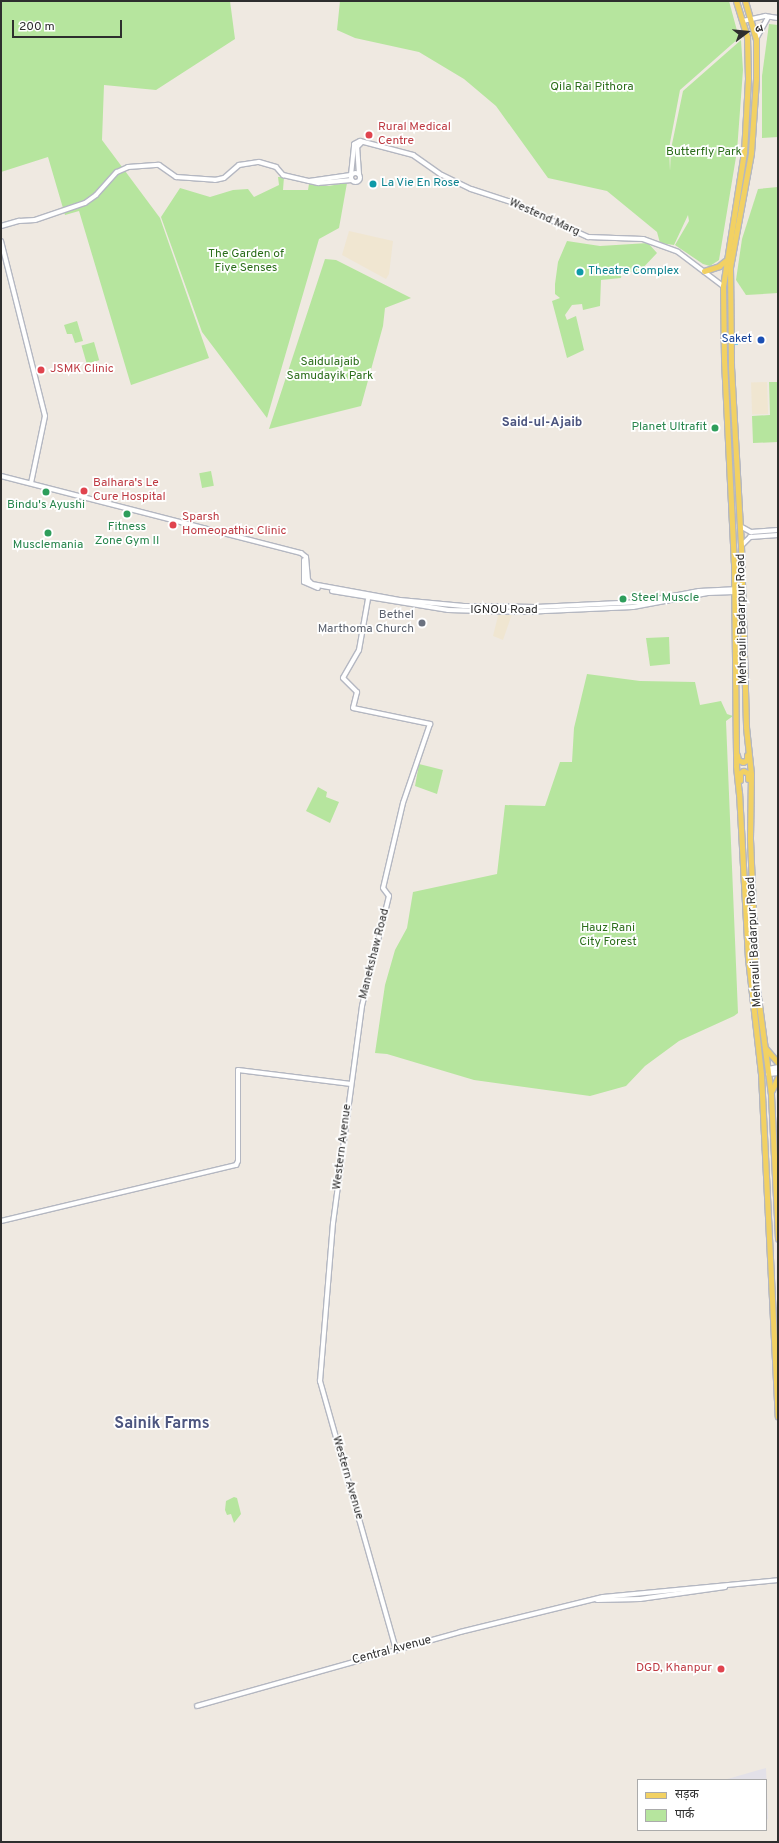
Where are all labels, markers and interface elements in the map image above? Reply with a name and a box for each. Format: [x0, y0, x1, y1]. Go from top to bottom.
scale bar [14, 12, 124, 38]
north arrow [727, 12, 767, 52]
text: 200 m [19, 19, 55, 35]
text: उ [751, 24, 766, 34]
park label: Qila Rai Pithora [550, 81, 634, 95]
place label: Rural Medical Centre [378, 121, 451, 149]
marker: Rural Medical Centre [363, 129, 375, 141]
park label: Butterfly Park [666, 146, 742, 160]
place label: La Vie En Rose [381, 177, 460, 191]
marker: La Vie En Rose [368, 179, 378, 189]
street label: Westend Marg [506, 196, 582, 240]
park label: The Garden of Five Senses [208, 248, 284, 276]
place label: Theatre Complex [588, 265, 679, 279]
marker: Theatre Complex [575, 267, 585, 277]
place label: Saket [722, 333, 752, 347]
marker: Saket [755, 334, 767, 346]
park label: Saidulajaib Samudayik Park [287, 356, 373, 384]
place label: JSMK Clinic [50, 363, 114, 377]
marker: JSMK Clinic [35, 364, 47, 376]
district label: Said-ul-Ajaib [502, 415, 582, 431]
place label: Planet Ultrafit [631, 421, 707, 435]
marker: Planet Ultrafit [710, 423, 720, 433]
place label: Balhara's Le Cure Hospital [93, 477, 166, 505]
marker: Balhara's Le Cure Hospital [78, 485, 90, 497]
marker: Bindu's Ayushi [41, 487, 51, 497]
place label: Bindu's Ayushi [7, 499, 85, 513]
marker: Fitness Zone Gym II [122, 509, 132, 519]
place label: Sparsh Homeopathic Clinic [182, 511, 286, 539]
marker: Sparsh Homeopathic Clinic [167, 519, 179, 531]
place label: Fitness Zone Gym II [95, 521, 159, 549]
marker: Musclemania [43, 528, 53, 538]
place label: Musclemania [13, 539, 83, 553]
street label: Mehrauli Badarpur Road [735, 554, 751, 684]
place label: Steel Muscle [631, 592, 699, 606]
marker: Steel Muscle [618, 594, 628, 604]
street label: IGNOU Road [470, 604, 538, 618]
place label: Bethel Marthoma Church [318, 609, 414, 637]
marker: Bethel Marthoma Church [417, 618, 427, 628]
street label: Mehrauli Badarpur Road [744, 876, 766, 1008]
street label: Manekshaw Road [357, 907, 393, 1001]
park label: Hauz Rani City Forest [579, 922, 637, 950]
street label: Western Avenue [331, 1103, 355, 1191]
district label: Sainik Farms [114, 1414, 210, 1434]
street label: Western Avenue [328, 1434, 366, 1522]
street label: Central Avenue [351, 1633, 433, 1669]
place label: DGD, Khanpur [636, 1662, 712, 1676]
marker: DGD, Khanpur [715, 1663, 727, 1675]
legend [637, 1779, 767, 1831]
text: सड़क [675, 1787, 699, 1803]
text: पार्क [675, 1807, 694, 1823]

